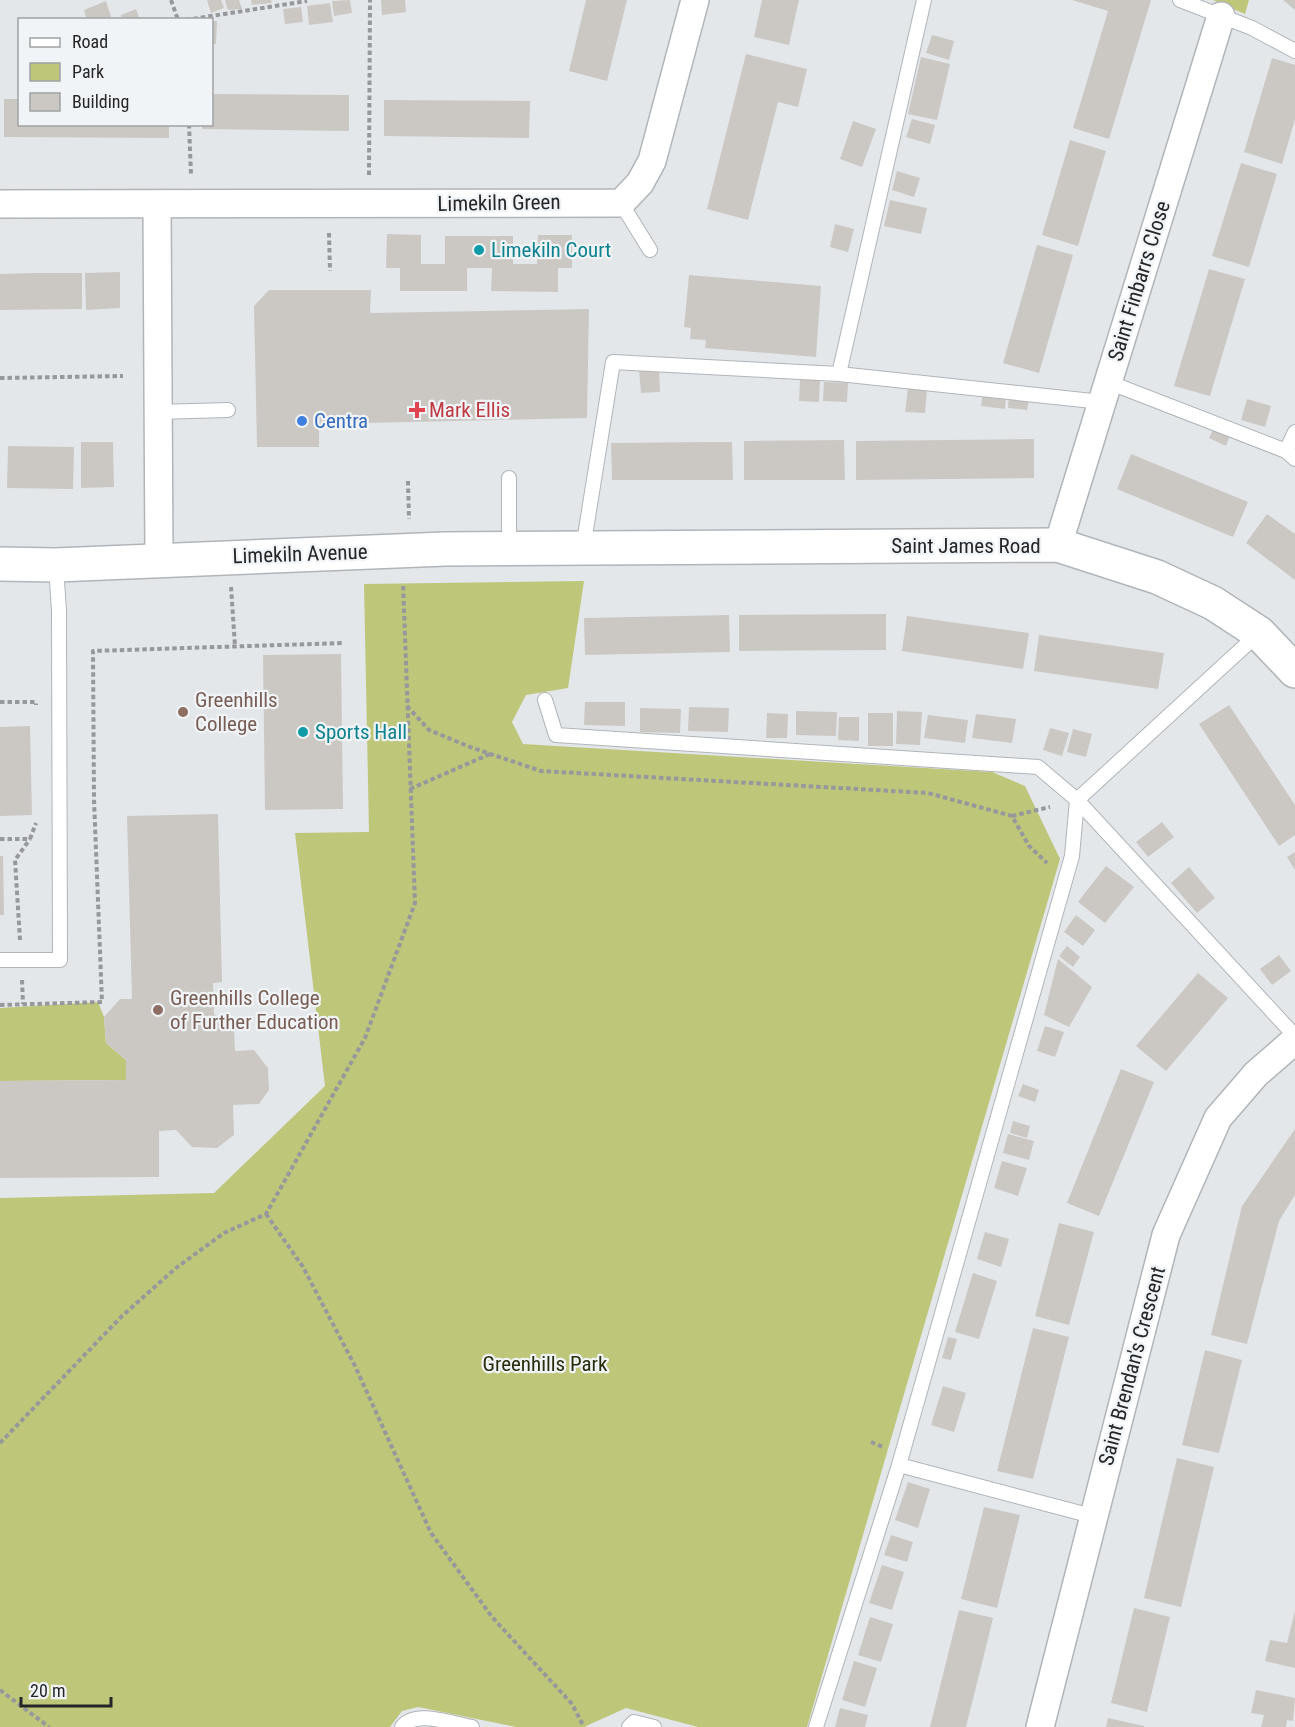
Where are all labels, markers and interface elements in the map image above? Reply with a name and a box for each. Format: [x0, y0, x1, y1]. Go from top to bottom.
legend [18, 18, 213, 126]
text: Road [72, 31, 108, 52]
text: Park [72, 61, 104, 82]
text: Building [72, 91, 129, 112]
street label: Limekiln Green [437, 190, 561, 216]
street label: Saint Finbarrs Close [1103, 198, 1175, 364]
place label: Limekiln Court [491, 238, 611, 262]
marker: Limekiln Court [472, 243, 486, 257]
place label: Mark Ellis [429, 398, 510, 422]
marker: Mark Ellis [410, 403, 424, 417]
place label: Centra [314, 409, 368, 433]
marker: Centra [295, 414, 309, 428]
street label: Saint James Road [891, 534, 1041, 558]
street label: Limekiln Avenue [232, 540, 368, 568]
place label: Greenhills College [195, 688, 278, 736]
marker: Greenhills College [176, 705, 190, 719]
place label: Sports Hall [315, 720, 407, 744]
marker: Sports Hall [296, 725, 310, 739]
place label: Greenhills College of Further Education [170, 986, 339, 1034]
marker: Greenhills College of Further Education [151, 1003, 165, 1017]
street label: Saint Brendan's Crescent [1094, 1264, 1170, 1468]
park label: Greenhills Park [483, 1352, 608, 1376]
scale bar [21, 1670, 111, 1708]
text: 20 m [30, 1680, 65, 1701]

